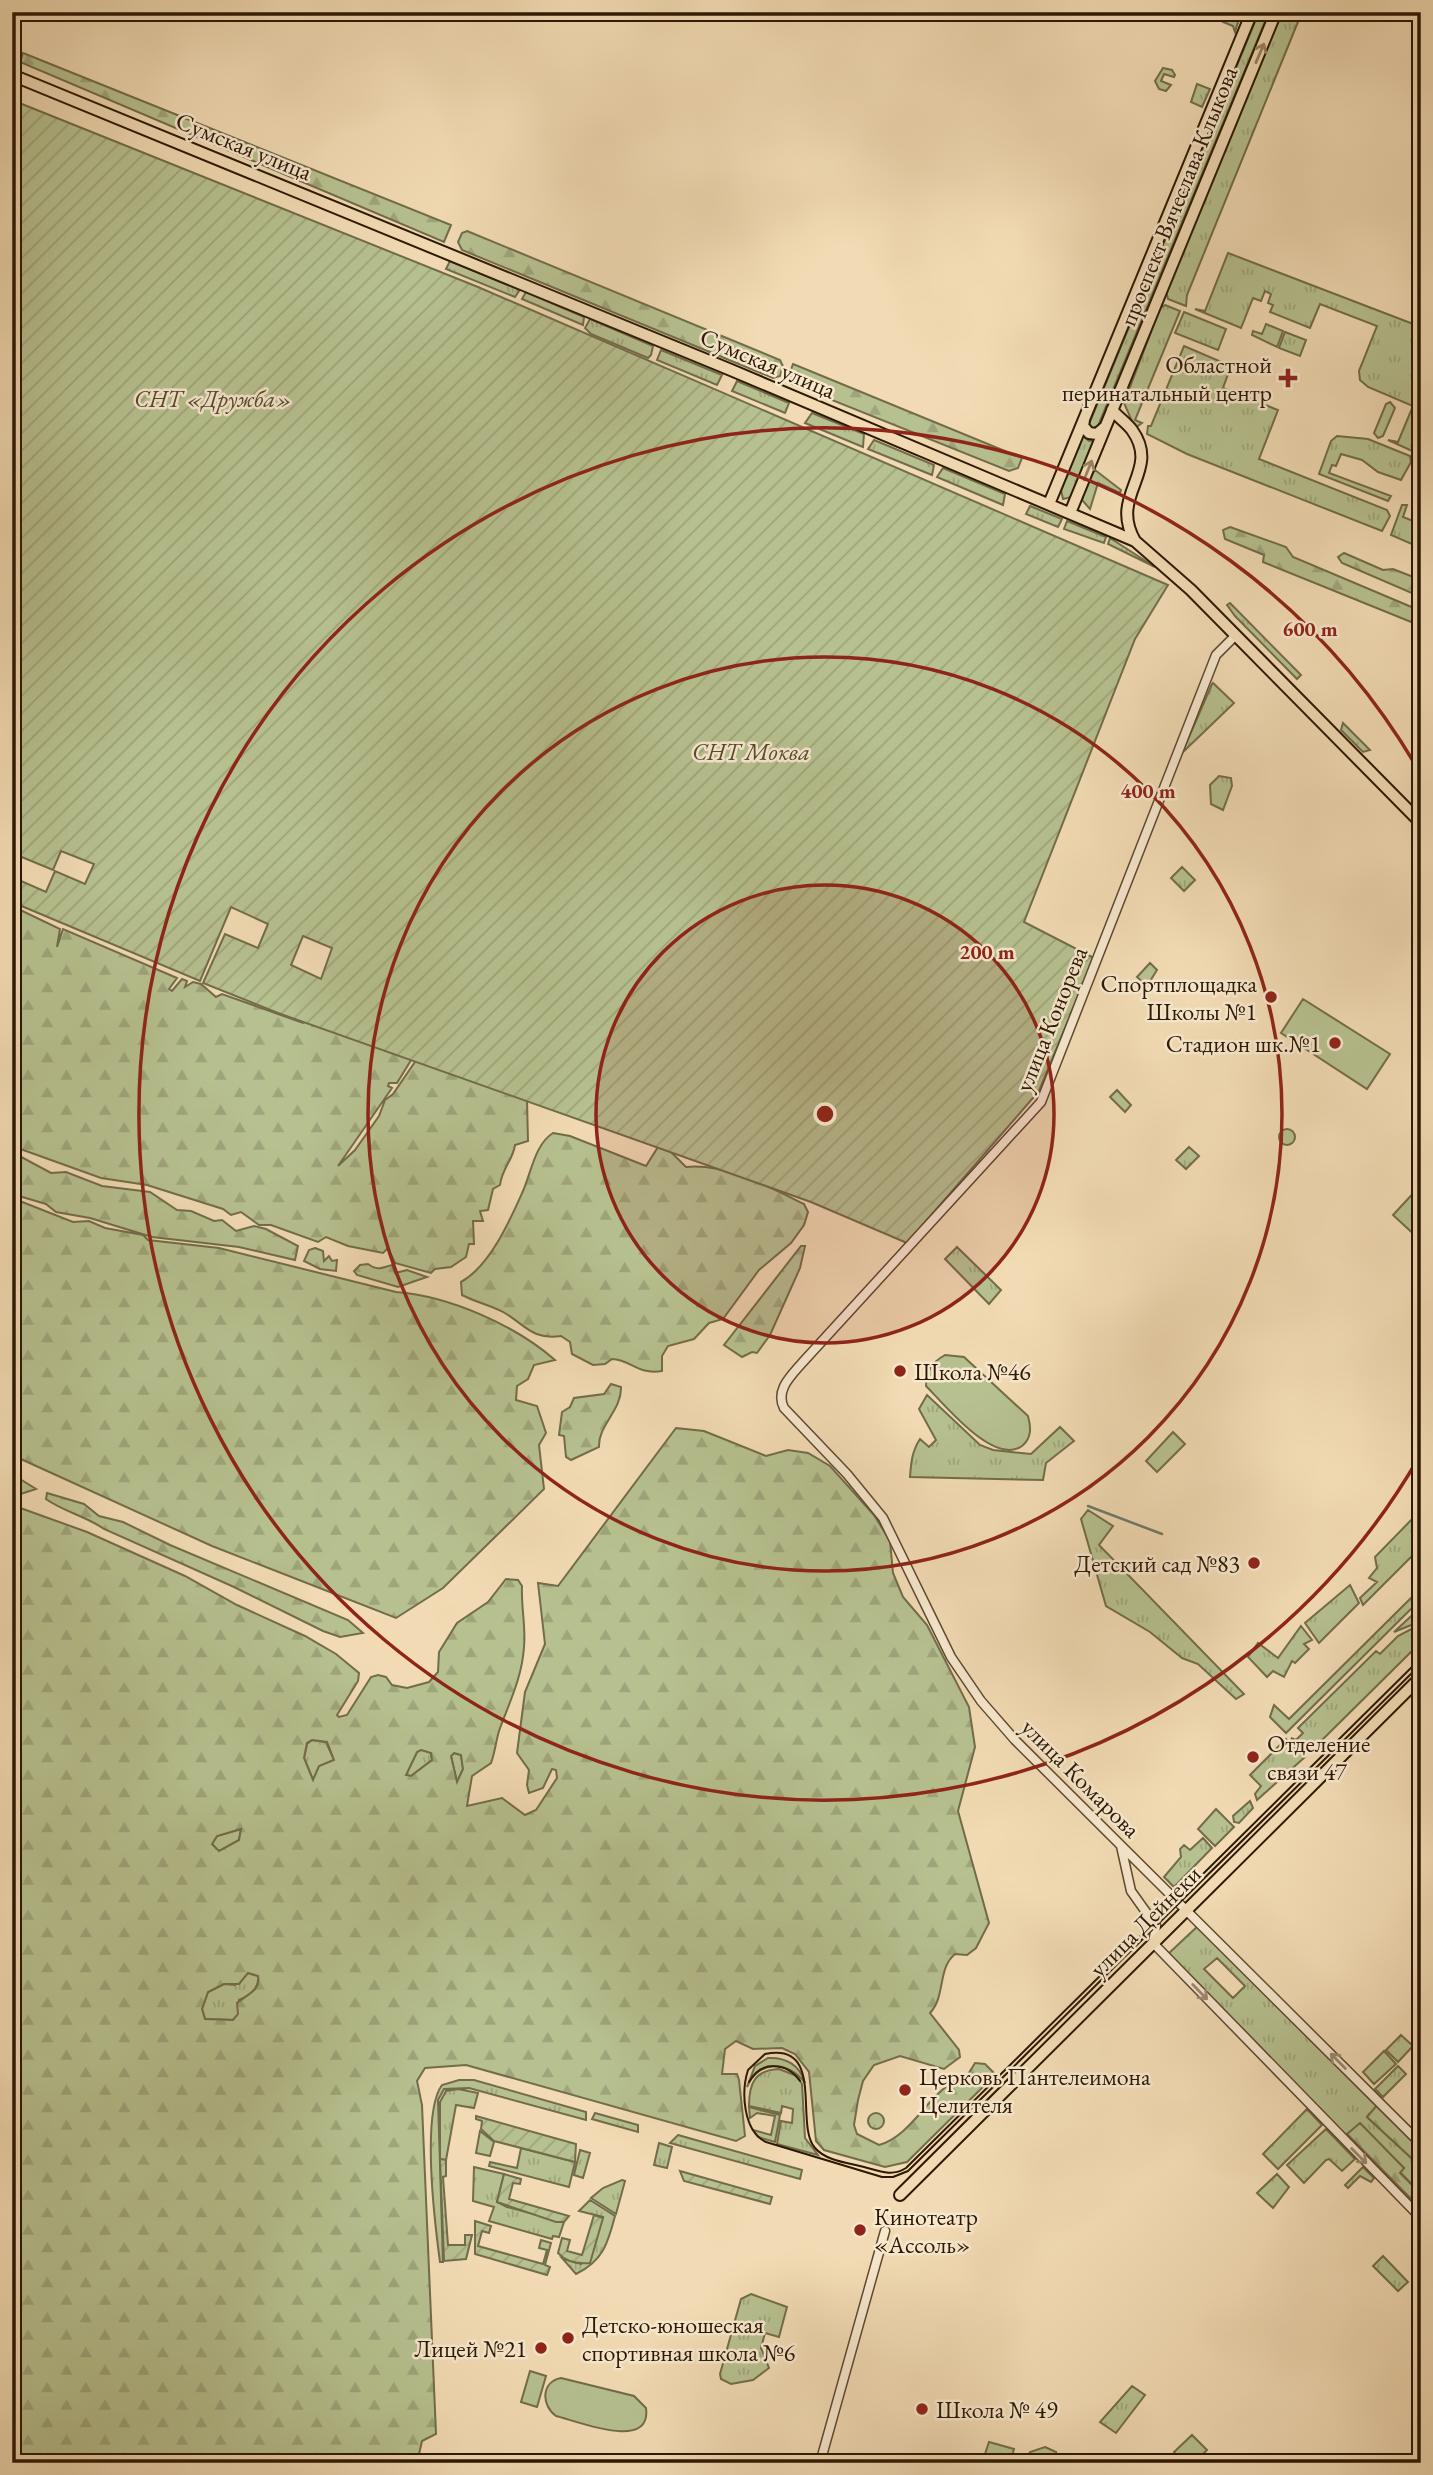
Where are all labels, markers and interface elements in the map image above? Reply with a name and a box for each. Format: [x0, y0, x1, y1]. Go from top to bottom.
one-way arrow [1254, 42, 1267, 64]
street label: проспект Вячеслава Клыкова [1112, 61, 1245, 330]
street label: Сумская улица [171, 105, 317, 188]
street label: Сумская улица [696, 321, 841, 406]
place label: Областной перинатальный центр [1062, 349, 1272, 408]
marker: Областной перинатальный центр [1278, 368, 1298, 388]
park label: СНТ «Дружба» [134, 383, 292, 414]
one-way arrow [1082, 459, 1095, 481]
text: 600 m [1282, 615, 1338, 642]
park label: СНТ Моква [692, 736, 810, 767]
text: 400 m [1120, 777, 1176, 804]
text: 200 m [959, 938, 1015, 965]
street label: улица Конорева [1008, 941, 1094, 1096]
place label: Спортплощадка Школы №1 [1100, 968, 1257, 1027]
marker: Спортплощадка Школы №1 [1263, 989, 1279, 1005]
place label: Стадион шк.№1 [1166, 1028, 1321, 1059]
marker: Стадион шк.№1 [1327, 1035, 1343, 1051]
centre of rings [813, 1102, 837, 1126]
place label: Школа №46 [914, 1356, 1031, 1387]
marker: Школа №46 [892, 1363, 908, 1379]
place label: Детский сад №83 [1074, 1548, 1240, 1579]
marker: Детский сад №83 [1246, 1555, 1262, 1571]
street label: улица Комарова [1015, 1712, 1148, 1845]
place label: Отделение связи 47 [1267, 1728, 1370, 1787]
marker: Отделение связи 47 [1245, 1749, 1261, 1765]
street label: улица Дейнеки [1082, 1858, 1208, 1984]
one-way arrow [1192, 1983, 1209, 2000]
one-way arrow [1330, 2052, 1347, 2069]
place label: Церковь Пантелеимона Целителя [919, 2061, 1151, 2120]
marker: Церковь Пантелеимона Целителя [897, 2082, 913, 2098]
one-way arrow [1350, 2147, 1367, 2164]
place label: Кинотеатр «Ассоль» [874, 2201, 978, 2260]
marker: Кинотеатр «Ассоль» [852, 2222, 868, 2238]
place label: Детско-юношеская спортивная школа №6 [582, 2309, 795, 2368]
marker: Детско-юношеская спортивная школа №6 [560, 2330, 576, 2346]
place label: Лицей №21 [414, 2333, 527, 2364]
marker: Лицей №21 [533, 2340, 549, 2356]
place label: Школа № 49 [936, 2394, 1058, 2425]
marker: Школа № 49 [914, 2401, 930, 2417]

